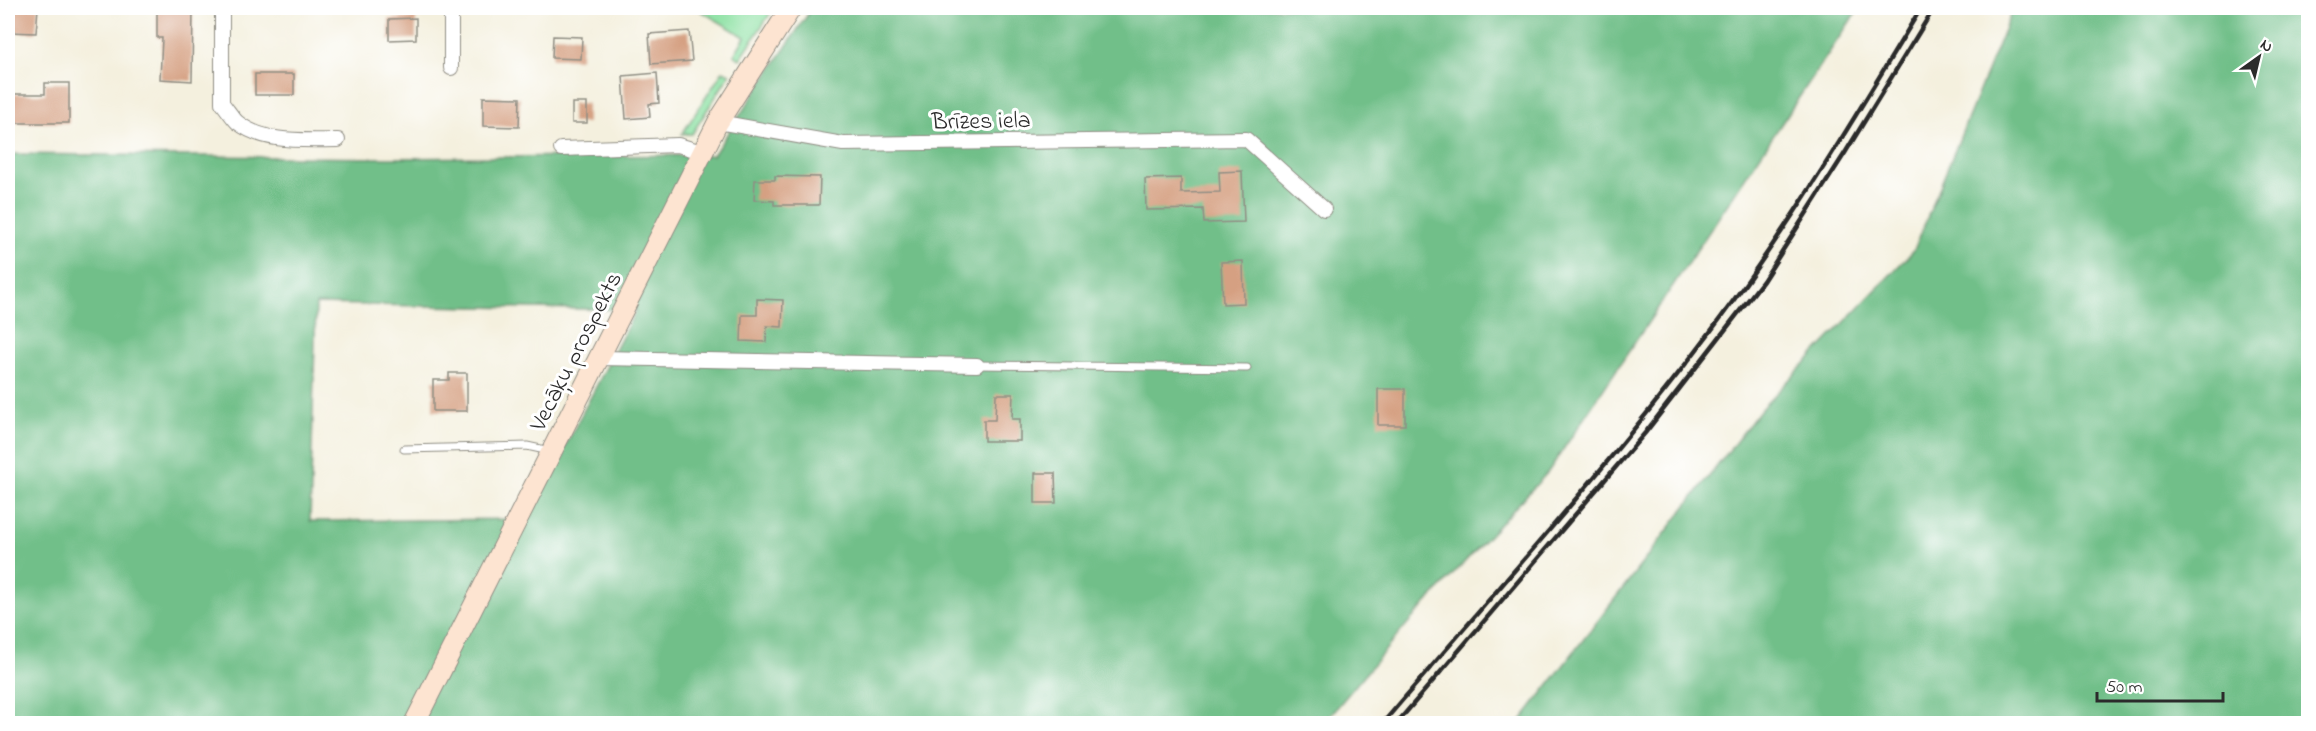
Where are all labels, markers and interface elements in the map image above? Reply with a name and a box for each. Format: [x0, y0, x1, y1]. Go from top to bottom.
north arrow [2229, 27, 2289, 87]
text: N [2255, 33, 2278, 59]
street label: Brīzes iela [930, 104, 1031, 141]
street label: Vecāķu prospekts [522, 266, 632, 439]
scale bar [2097, 665, 2223, 703]
text: 50 m [2106, 675, 2143, 701]

